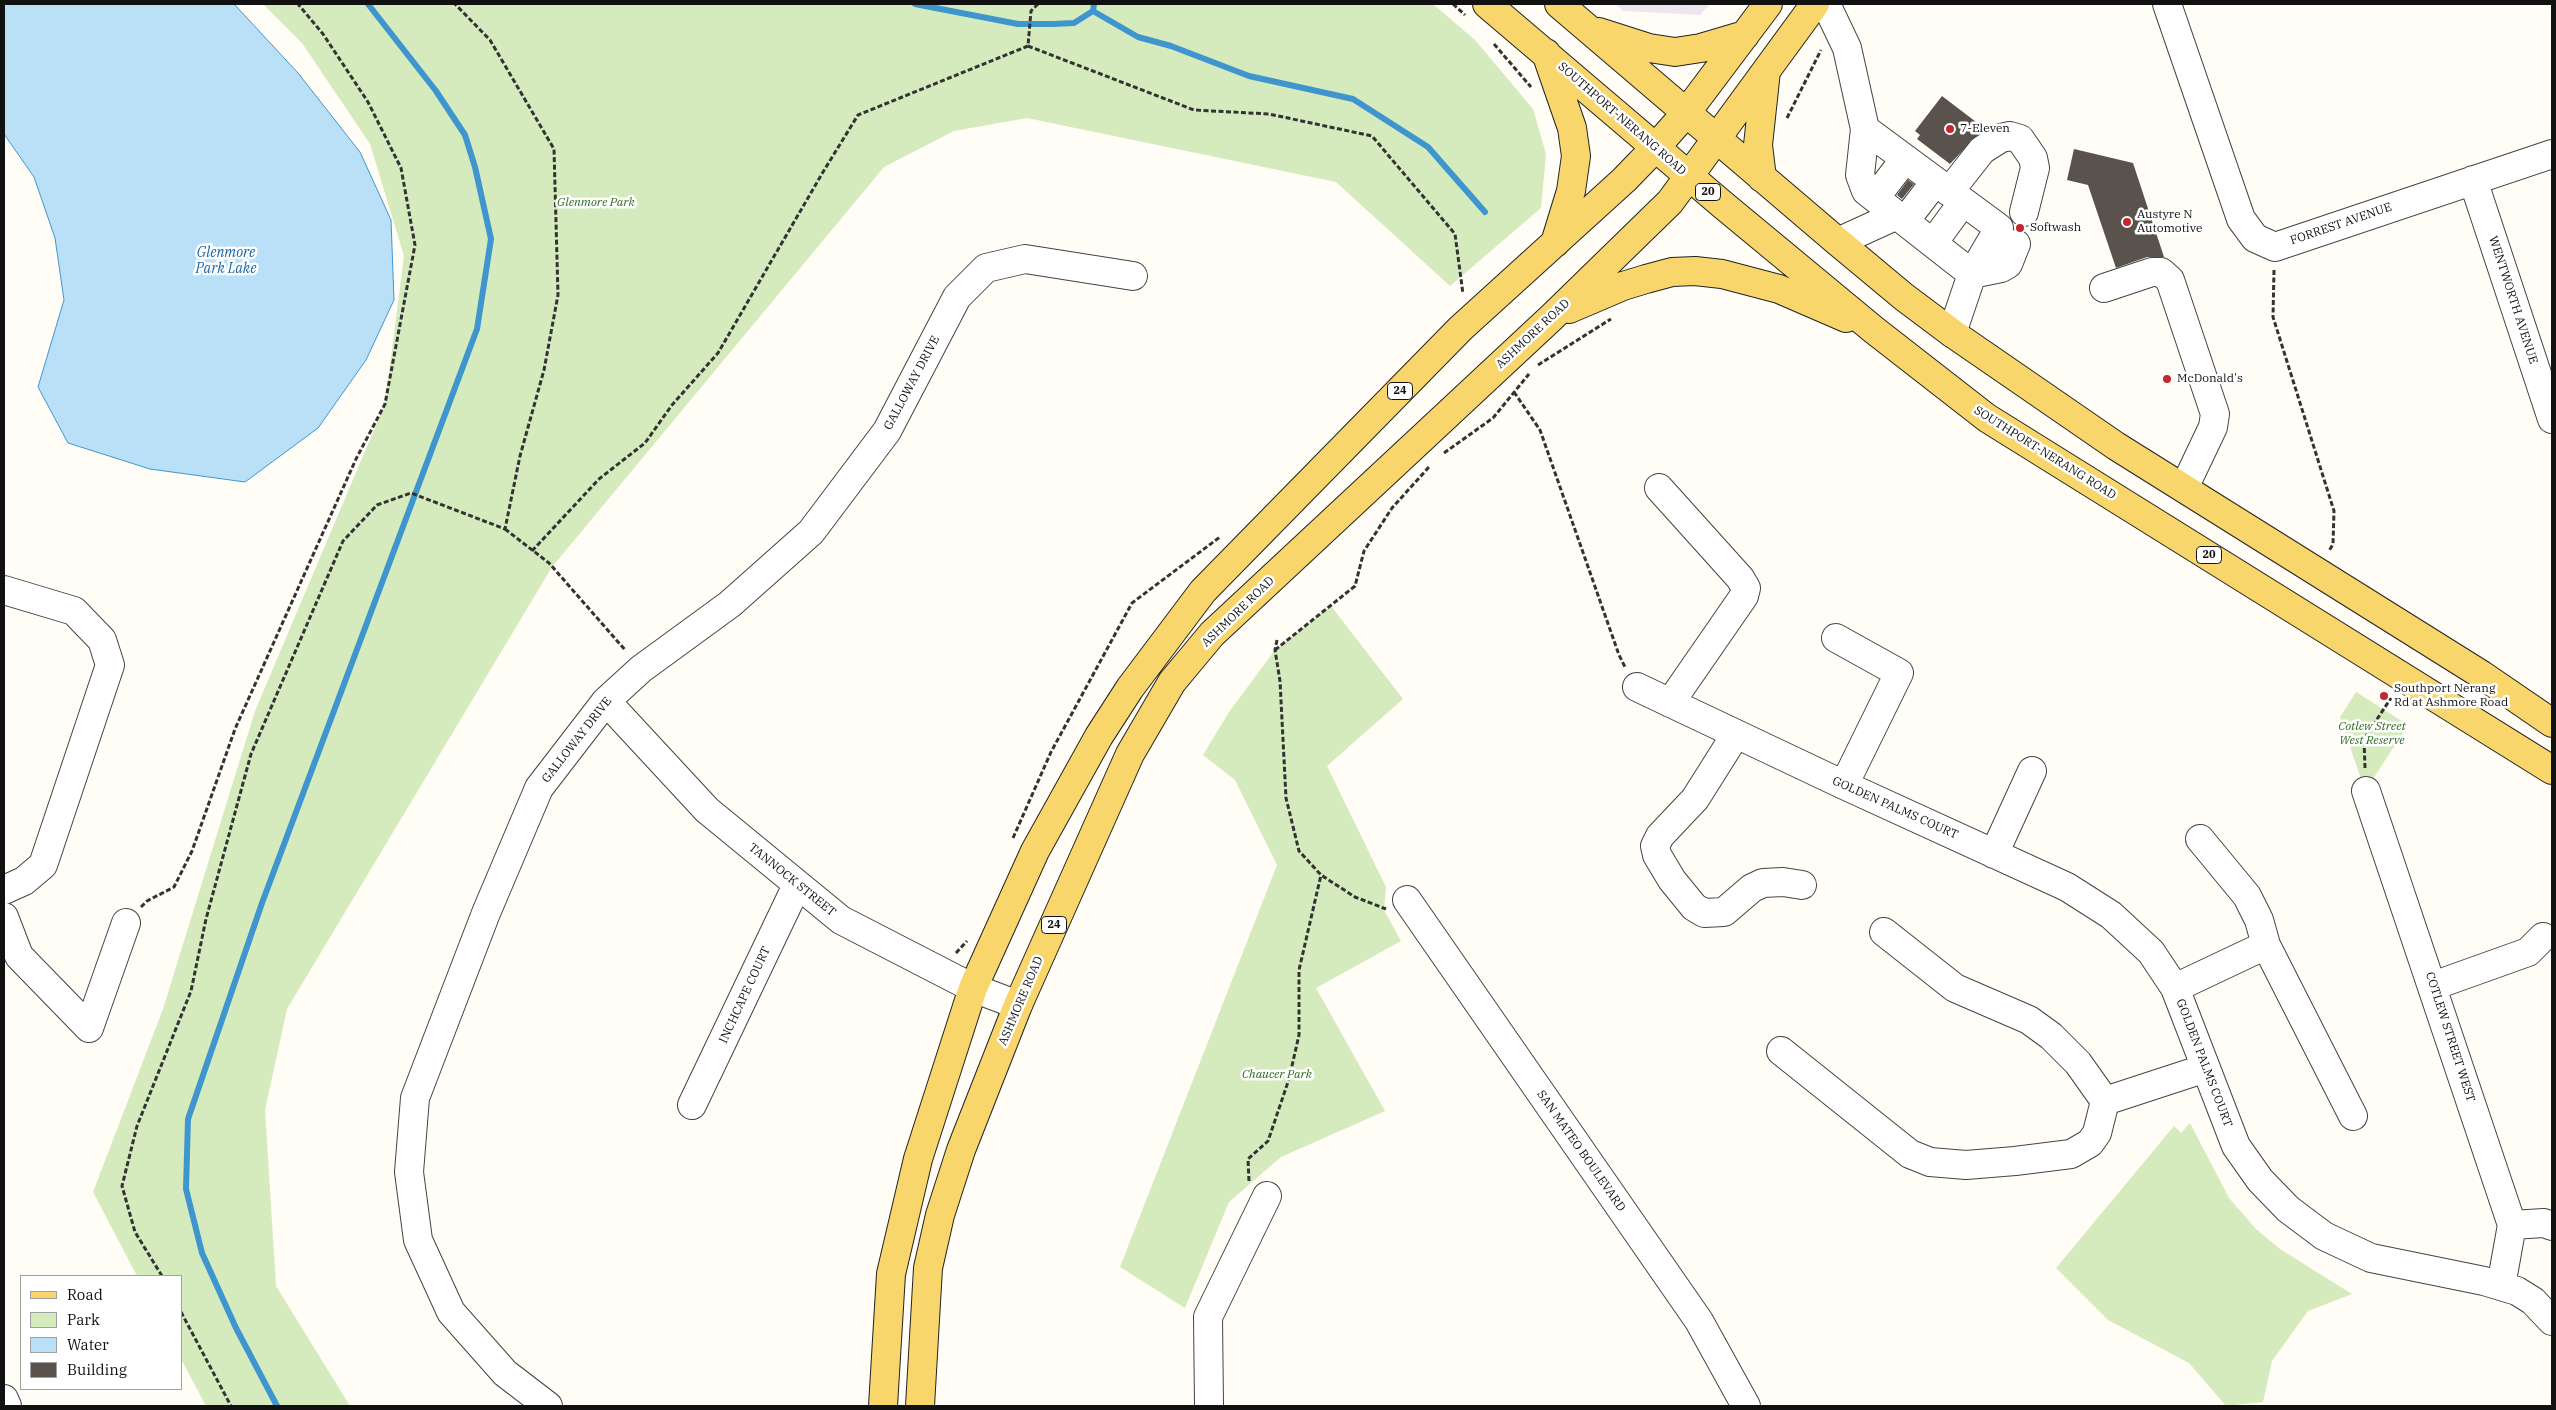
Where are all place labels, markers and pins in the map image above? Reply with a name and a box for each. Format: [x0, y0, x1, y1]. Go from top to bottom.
place label: 7-Eleven [1960, 122, 2010, 136]
marker: 7-Eleven [1944, 123, 1956, 135]
place label: Austyre N Automotive [2137, 208, 2202, 236]
marker: Austyre N Automotive [2121, 216, 2133, 228]
place label: Softwash [2030, 221, 2081, 235]
marker: Softwash [2014, 222, 2026, 234]
place label: McDonald's [2177, 372, 2243, 386]
marker: McDonald's [2161, 373, 2173, 385]
place label: Southport Nerang Rd at Ashmore Road [2394, 682, 2508, 710]
marker: Southport Nerang Rd at Ashmore Road [2378, 690, 2390, 702]

